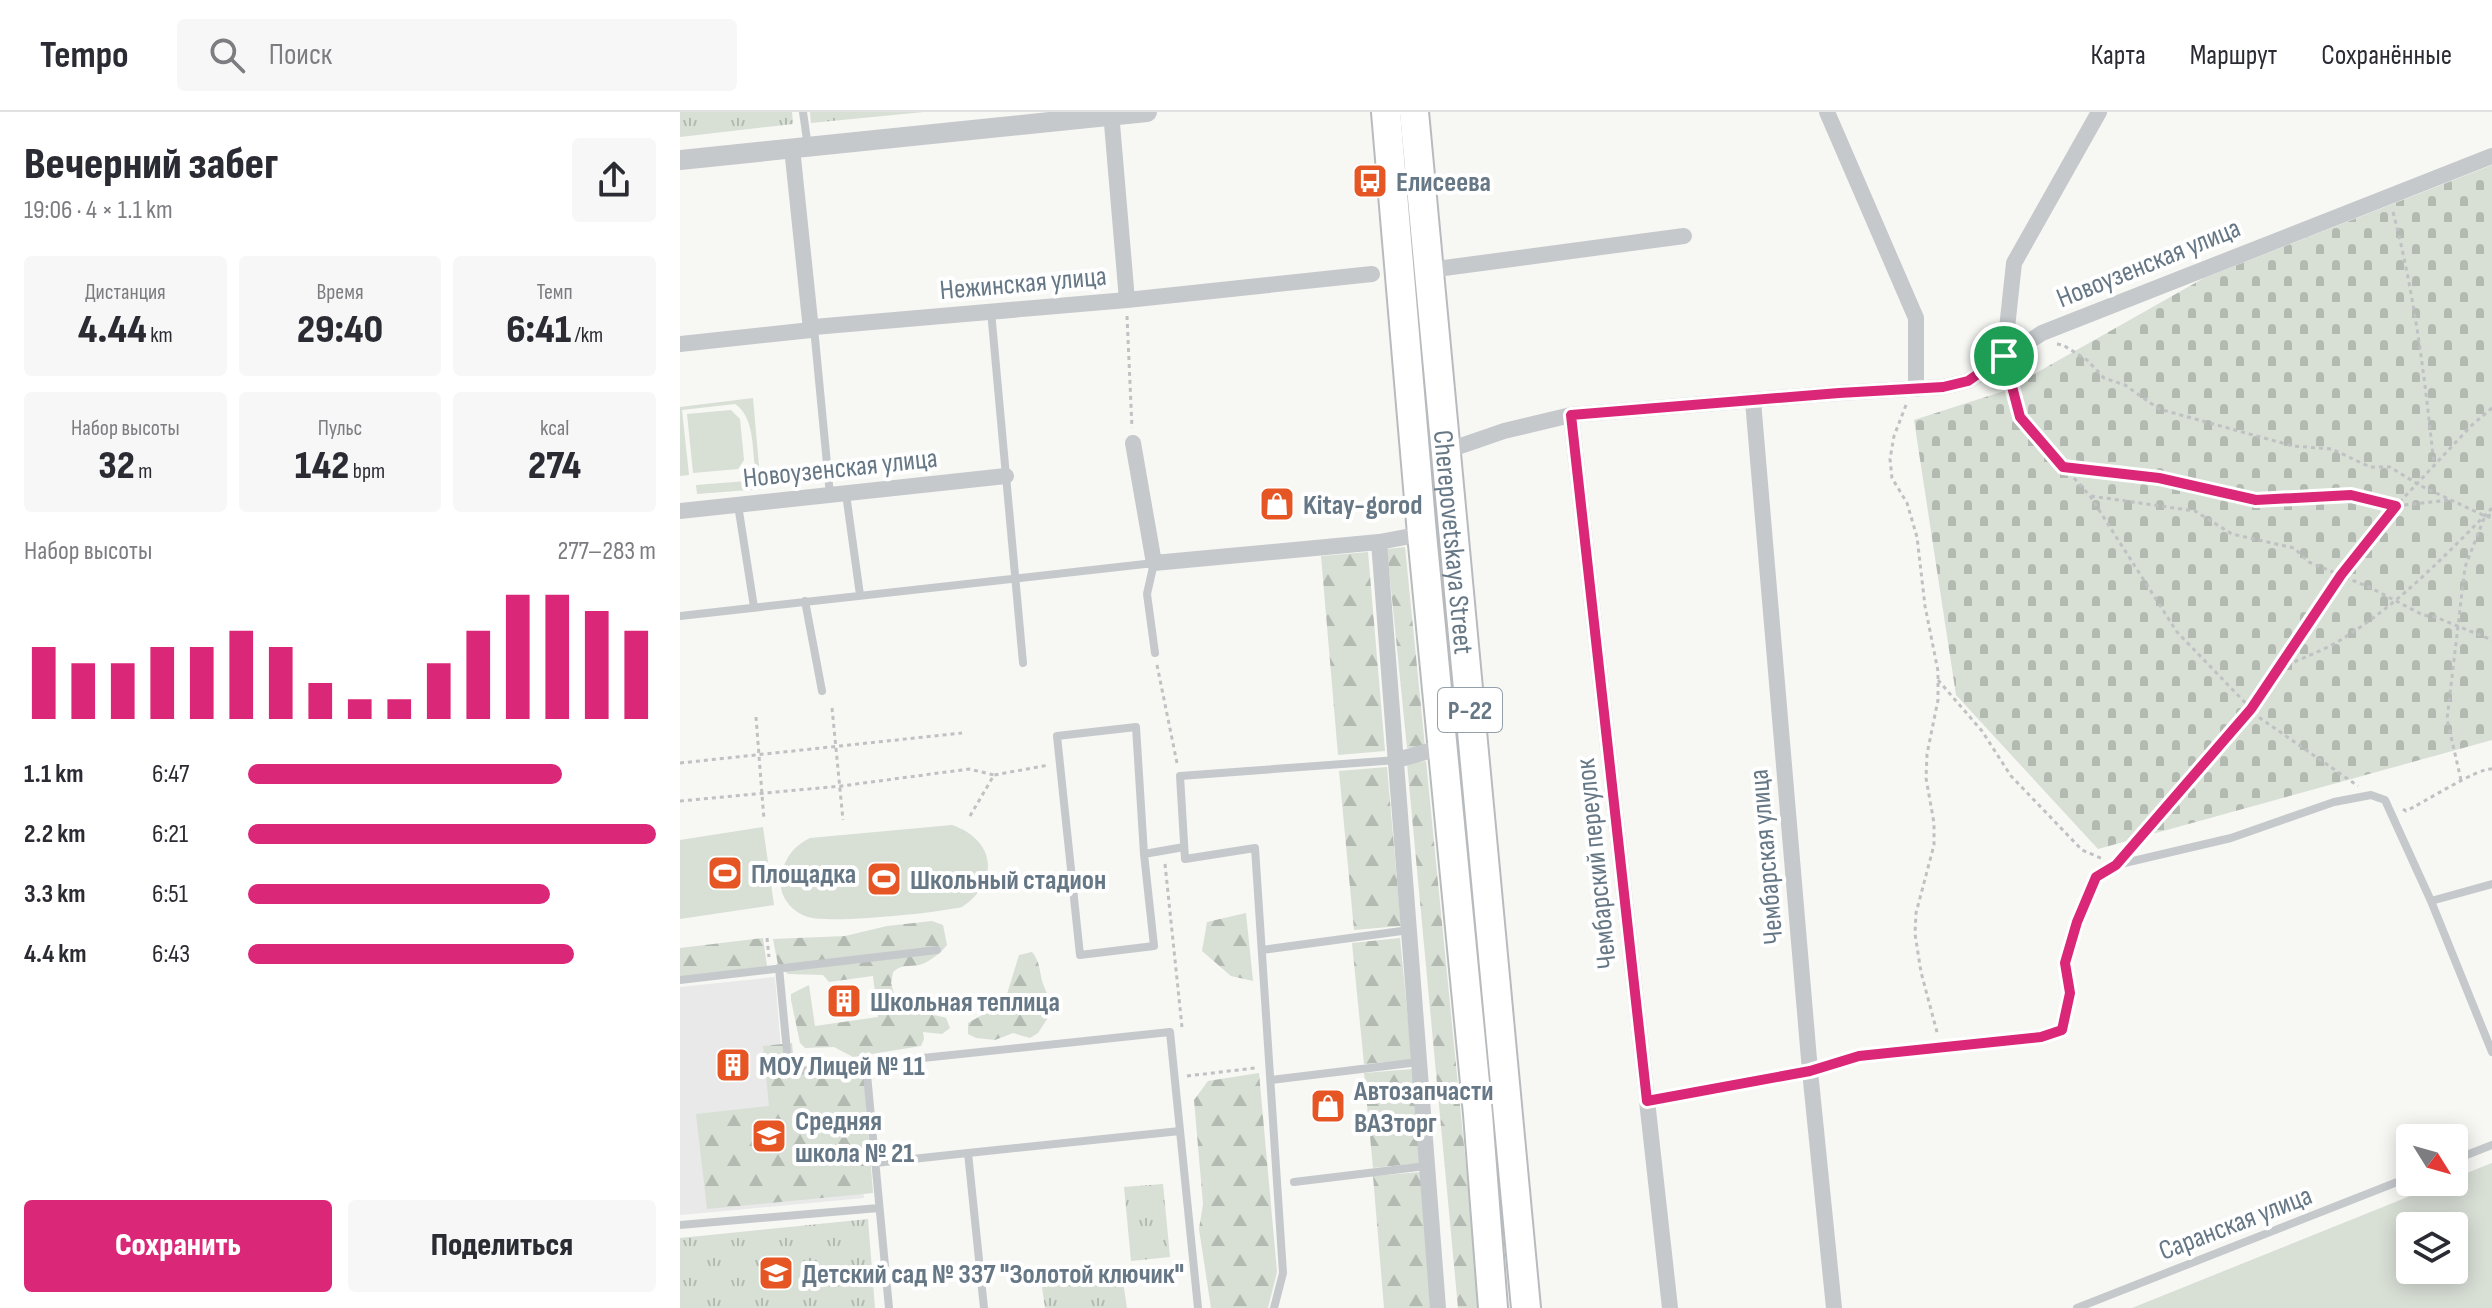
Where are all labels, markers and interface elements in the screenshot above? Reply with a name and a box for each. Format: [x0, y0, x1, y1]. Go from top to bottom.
search box [177, 19, 737, 91]
text: Tempo [40, 33, 129, 78]
icon: search [205, 33, 249, 77]
text: Поиск [269, 37, 332, 73]
text: Карта [2091, 39, 2146, 72]
text: Маршрут [2190, 39, 2277, 72]
text: Сохранённые [2321, 39, 2452, 72]
text: Вечерний забег [24, 138, 278, 191]
button: share [572, 138, 656, 222]
bus stop icon: Елисеева [1351, 162, 1389, 200]
place label: Елисеева [1396, 166, 1491, 199]
text: 19:06 · 4 × 1.1 km [24, 195, 173, 226]
street label: Новоузенская улица [2052, 212, 2245, 315]
street label: Нежинская улица [938, 260, 1108, 307]
text: Дистанция [85, 279, 166, 306]
text: Время [316, 279, 364, 306]
text: Темп [537, 279, 573, 306]
text: 4.44 [78, 306, 147, 354]
text: 29:40 [297, 306, 383, 354]
text: 6:41 [506, 306, 571, 354]
text: km [147, 322, 173, 349]
text: /km [571, 322, 603, 349]
pin [1970, 322, 2038, 390]
icon: arrive [1982, 334, 2026, 378]
text: Набор высоты [71, 415, 180, 442]
text: Пульс [318, 415, 362, 442]
text: kcal [540, 415, 569, 442]
street label: Cherepovetskaya Street [1426, 429, 1480, 656]
text: 32 [98, 442, 135, 490]
text: 142 [295, 442, 349, 490]
text: 274 [528, 442, 581, 490]
street label: Новоузенская улица [741, 442, 939, 495]
text: m [135, 458, 152, 485]
text: bpm [349, 458, 385, 485]
shop icon: Kitay-gorod [1258, 485, 1296, 523]
place label: Kitay-gorod [1303, 489, 1422, 522]
text: Набор высоты [24, 536, 152, 567]
text: 277–283 m [557, 536, 656, 567]
road number: Р-22 [1438, 688, 1502, 732]
street label: Чембарский переулок [1569, 757, 1624, 971]
text: 1.1 km [24, 759, 83, 790]
text: 6:47 [152, 759, 189, 790]
street label: Чембарская улица [1742, 768, 1791, 946]
text: 2.2 km [24, 819, 86, 850]
text: 6:21 [152, 819, 188, 850]
sports icon: Площадка [706, 854, 744, 892]
place label: Площадка [751, 858, 856, 891]
sports icon: Школьный стадион [865, 860, 903, 898]
place label: Школьный стадион [910, 864, 1106, 897]
text: 3.3 km [24, 879, 86, 910]
text: 6:51 [152, 879, 188, 910]
text: 4.4 km [24, 939, 87, 970]
text: 6:43 [152, 939, 190, 970]
building icon: Школьная теплица [825, 982, 863, 1020]
place label: Школьная теплица [870, 986, 1060, 1019]
building icon: МОУ Лицей № 11 [714, 1046, 752, 1084]
place label: МОУ Лицей № 11 [759, 1050, 925, 1083]
place label: Автозапчасти ВАЗторг [1353, 1075, 1494, 1140]
shop icon: Автозапчасти ВАЗторг [1309, 1087, 1347, 1125]
place label: Средняя школа № 21 [795, 1105, 914, 1170]
school or university icon: Средняя школа № 21 [750, 1117, 788, 1155]
north arrow [2396, 1124, 2468, 1196]
map controls [2396, 1124, 2468, 1284]
street label: Саранская улица [2154, 1179, 2317, 1268]
button: Сохранить [24, 1200, 332, 1292]
button: Поделиться [348, 1200, 656, 1292]
button: layers [2396, 1212, 2468, 1284]
school or university icon: Детский сад № 337 "Золотой ключик" [757, 1254, 795, 1292]
place label: Детский сад № 337 "Золотой ключик" [802, 1258, 1184, 1291]

